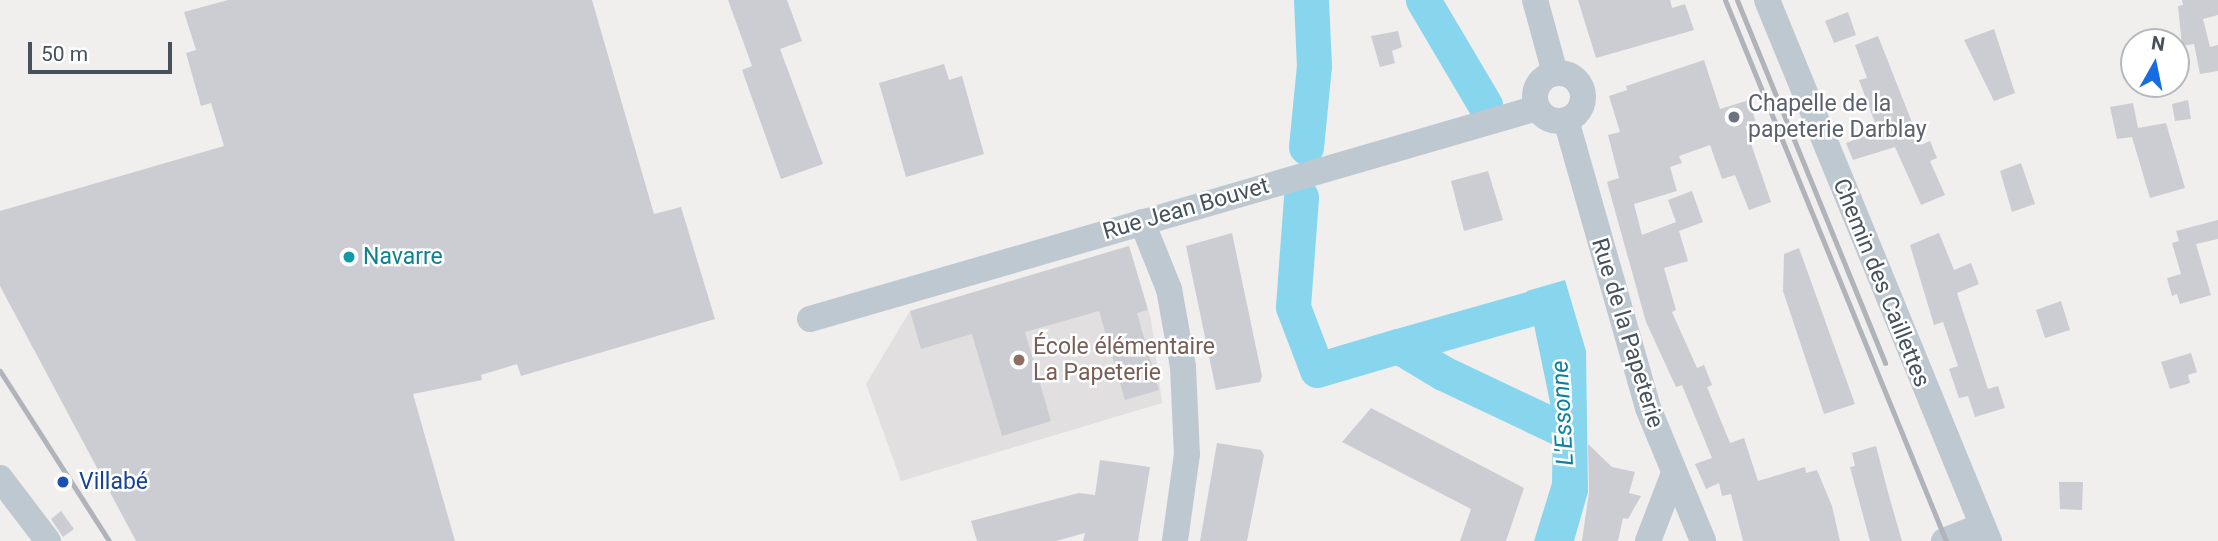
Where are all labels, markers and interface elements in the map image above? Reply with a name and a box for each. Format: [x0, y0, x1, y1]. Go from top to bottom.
scale bar [32, 28, 175, 72]
north arrow [2120, 28, 2190, 98]
text: N [2150, 31, 2166, 56]
text: 50 m [41, 42, 88, 66]
place label: Chapelle de la papeterie Darblay [1748, 90, 1927, 144]
marker: Chapelle de la papeterie Darblay [1726, 109, 1742, 125]
street label: Rue Jean Bouvet [1100, 172, 1272, 246]
street label: Chemin des Caillettes [1827, 175, 1935, 391]
street label: Rue de la Papeterie [1585, 235, 1669, 431]
place label: Navarre [363, 243, 443, 271]
marker: Navarre [341, 249, 357, 265]
place label: École élémentaire La Papeterie [1033, 333, 1215, 387]
marker: École élémentaire La Papeterie [1011, 352, 1027, 368]
water label: L'Essonne [1546, 360, 1580, 466]
place label: Villabé [79, 468, 148, 496]
marker: Villabé [53, 472, 73, 492]

